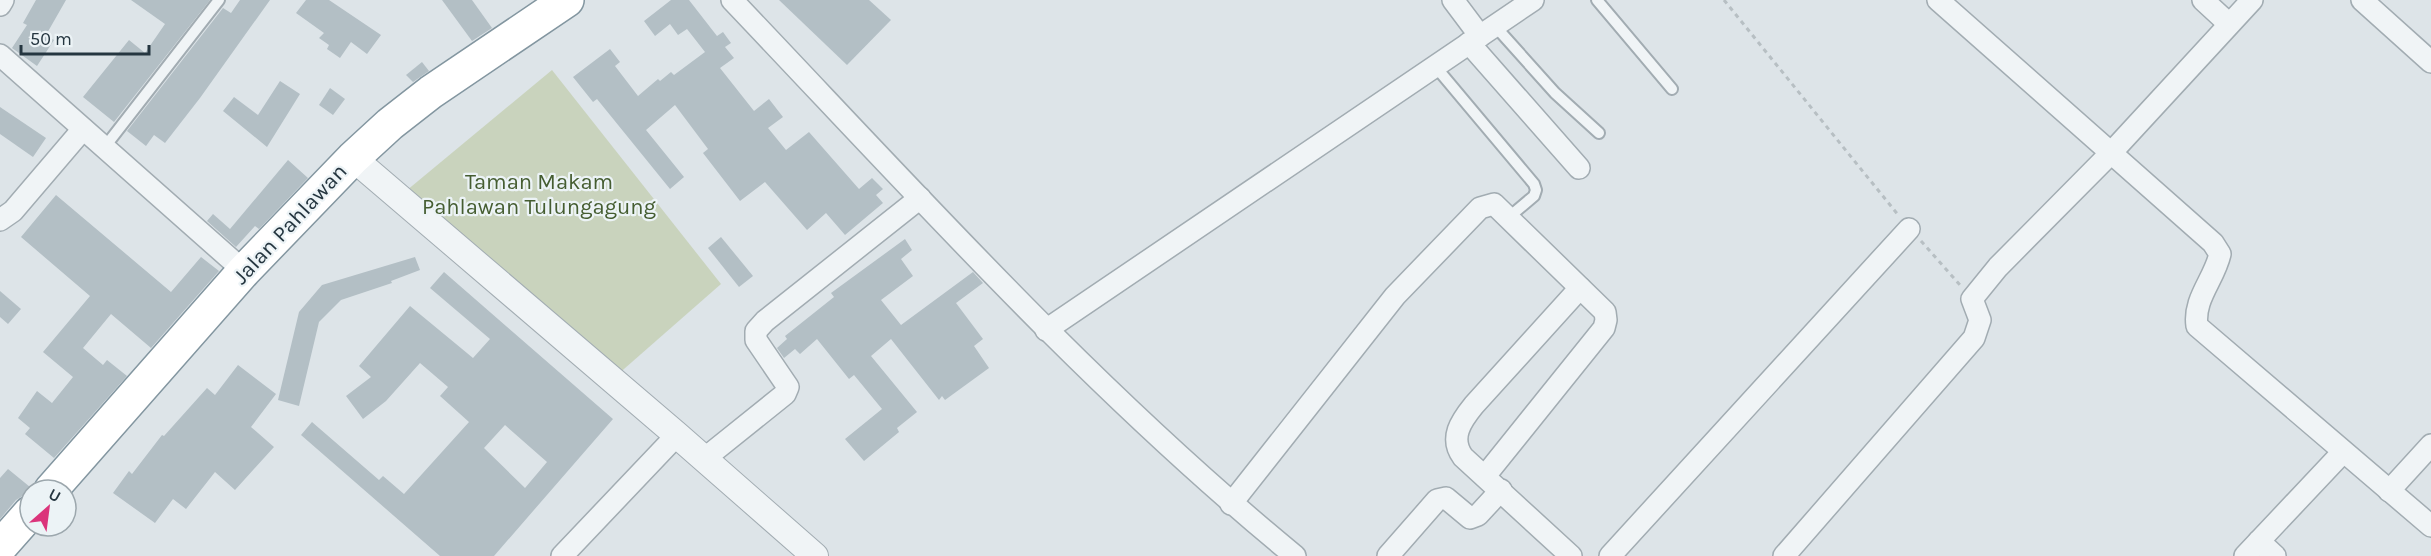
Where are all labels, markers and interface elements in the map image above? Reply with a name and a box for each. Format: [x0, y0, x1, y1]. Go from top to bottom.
scale bar [21, 18, 148, 56]
text: 50 m [30, 28, 72, 50]
street label: Jalan Pahlawan [228, 158, 352, 290]
park label: Taman Makam Pahlawan Tulungagung [422, 169, 657, 220]
north arrow [18, 478, 78, 538]
text: U [45, 484, 64, 506]

